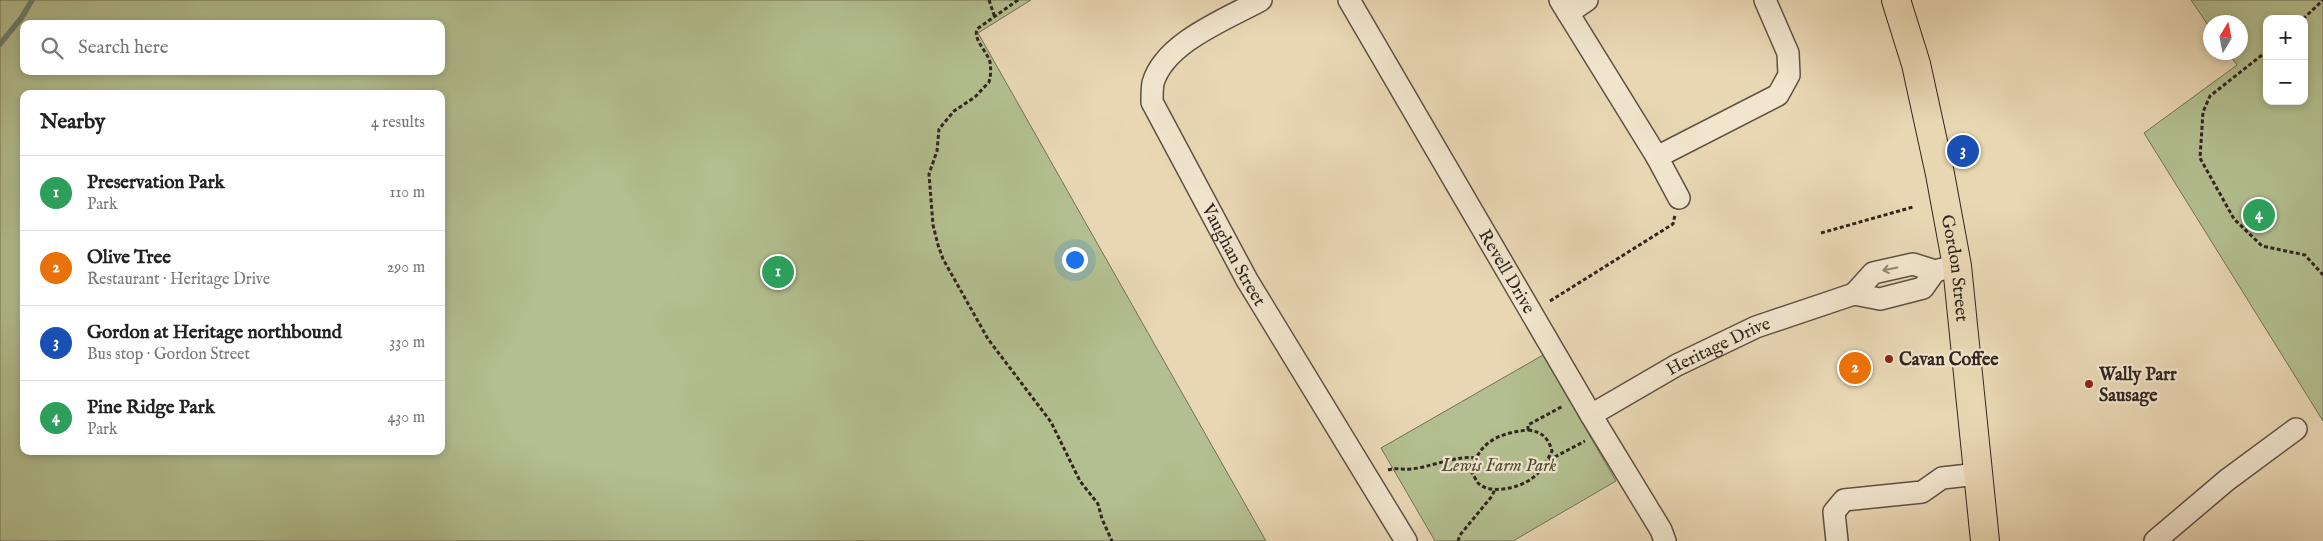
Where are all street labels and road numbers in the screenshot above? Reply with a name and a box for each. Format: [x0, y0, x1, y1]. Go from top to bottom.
street label: Vaughan Street [1195, 199, 1270, 311]
street label: Gordon Street [1935, 213, 1973, 323]
street label: Revell Drive [1472, 226, 1539, 318]
street label: Heritage Drive [1663, 313, 1774, 382]

